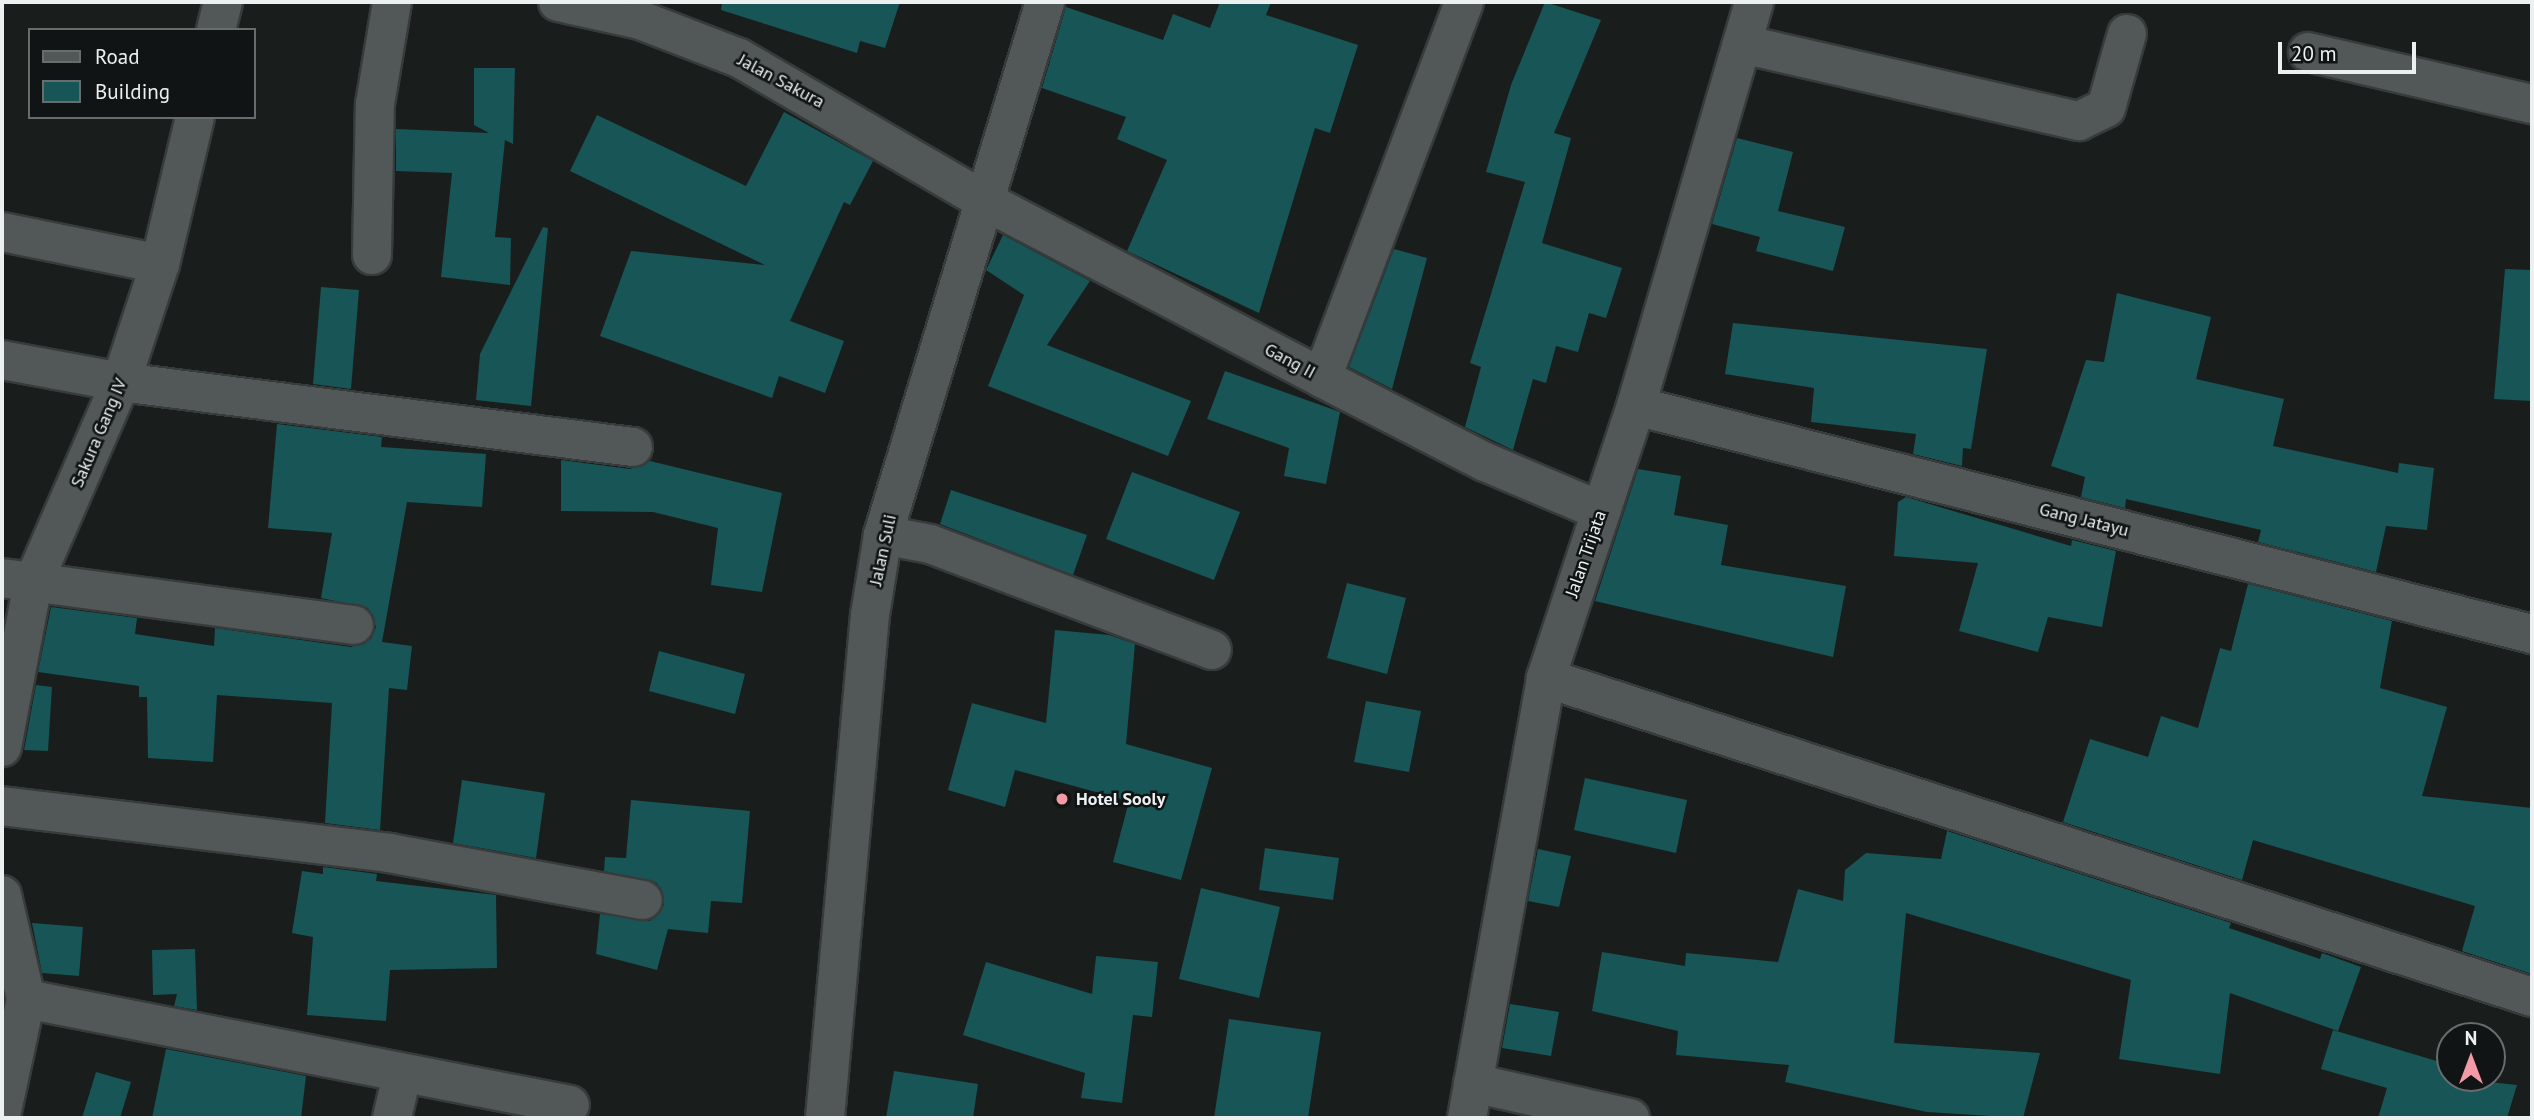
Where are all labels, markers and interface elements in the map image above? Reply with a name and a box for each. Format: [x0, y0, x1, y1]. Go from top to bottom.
legend [28, 28, 256, 119]
scale bar [2282, 28, 2420, 72]
text: 20 m [2291, 40, 2337, 67]
text: Road [95, 43, 139, 70]
street label: Jalan Sakura [734, 49, 828, 113]
text: Building [95, 78, 170, 105]
street label: Gang II [1261, 339, 1319, 383]
street label: Sakura Gang IV [66, 375, 132, 491]
street label: Gang Jatayu [2037, 498, 2131, 542]
street label: Jalan Trijata [1561, 508, 1611, 600]
street label: Jalan Suli [865, 512, 901, 588]
place label: Hotel Sooly [1076, 788, 1165, 810]
marker: Hotel Sooly [1054, 791, 1070, 807]
north arrow [2436, 1022, 2506, 1092]
text: N [2465, 1026, 2477, 1050]

